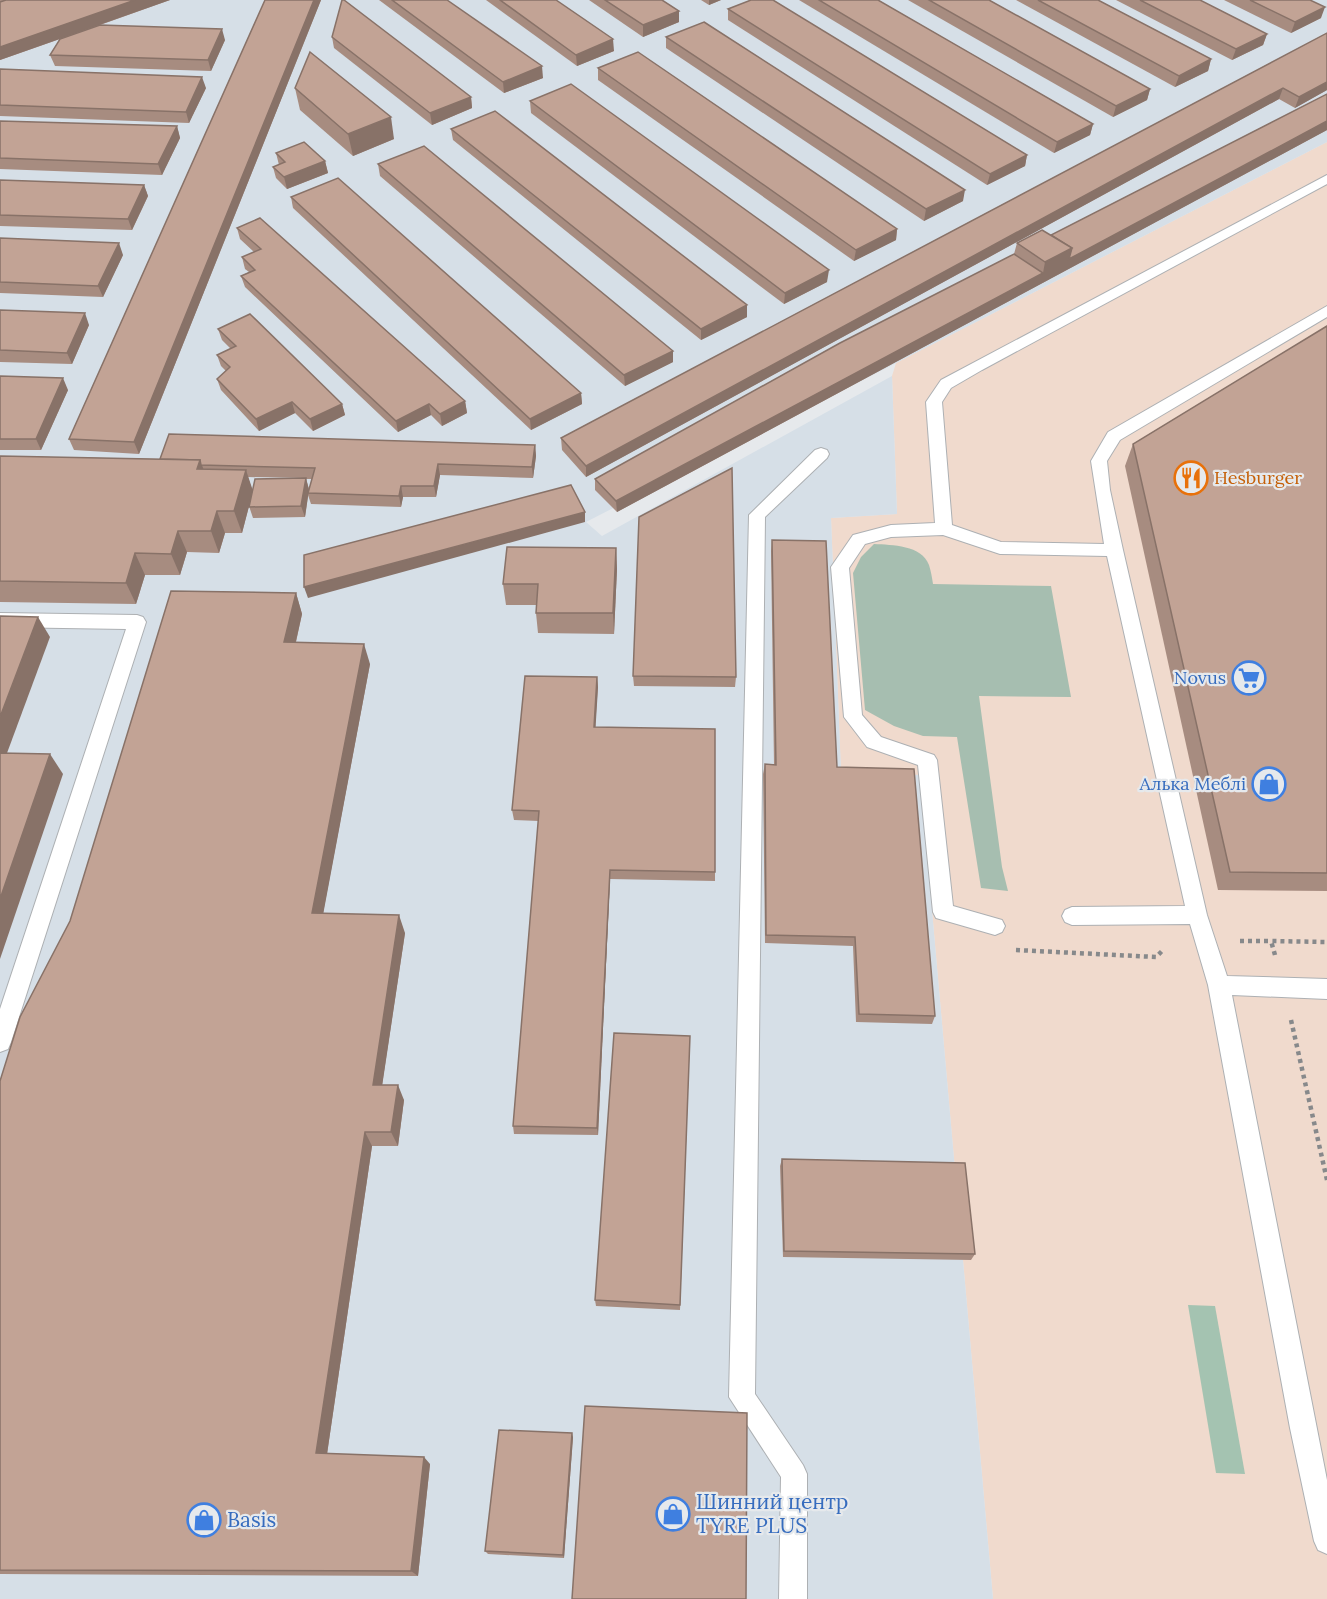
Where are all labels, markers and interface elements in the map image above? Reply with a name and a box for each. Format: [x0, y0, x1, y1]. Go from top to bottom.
restaurant icon: Hesburger [1173, 460, 1209, 496]
place label: Hesburger [1214, 466, 1302, 489]
supermarket icon: Novus [1231, 660, 1267, 696]
place label: Novus [1174, 666, 1226, 689]
shop icon: Алька Меблі [1251, 766, 1287, 802]
place label: Алька Меблі [1138, 772, 1246, 795]
place label: Шинний центр TYRE PLUS [696, 1488, 848, 1539]
shop icon: Шинний центр TYRE PLUS [655, 1496, 691, 1532]
shop icon: Basis [186, 1502, 222, 1538]
place label: Basis [227, 1506, 276, 1533]

